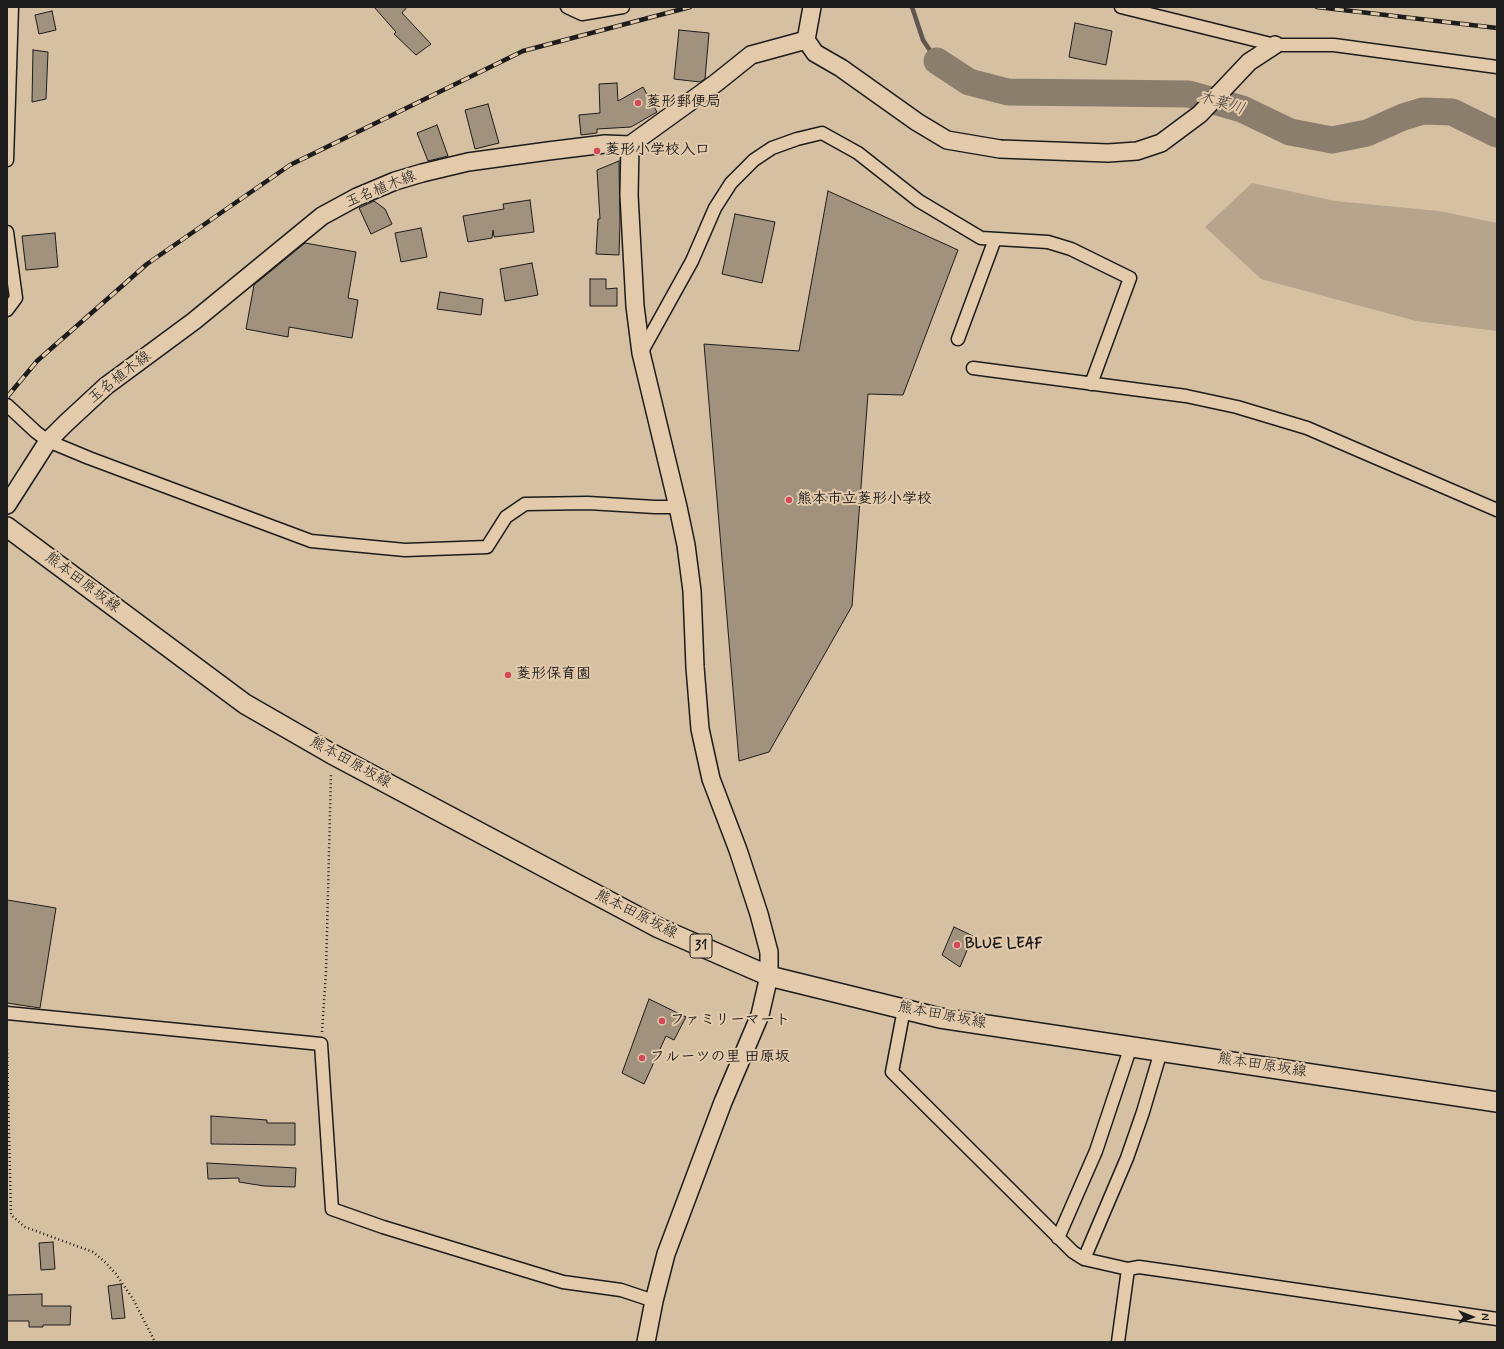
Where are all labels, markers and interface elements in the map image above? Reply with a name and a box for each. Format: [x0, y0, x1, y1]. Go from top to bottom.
water label: 木葉川 [1195, 88, 1247, 120]
place label: 菱形郵便局 [646, 94, 721, 112]
marker: 菱形郵便局 [633, 98, 643, 108]
place label: 菱形小学校入口 [605, 142, 710, 160]
marker: 菱形小学校入口 [592, 146, 602, 156]
street label: 玉名植木線 [343, 168, 419, 212]
street label: 玉名植木線 [85, 348, 155, 408]
place label: 熊本市立菱形小学校 [797, 491, 932, 509]
marker: 熊本市立菱形小学校 [784, 495, 794, 505]
street label: 熊本田原坂線 [41, 549, 123, 617]
place label: 菱形保育園 [516, 666, 591, 684]
marker: 菱形保育園 [503, 670, 513, 680]
street label: 熊本田原坂線 [306, 733, 394, 793]
street label: 熊本田原坂線 [592, 887, 680, 943]
road number: 31 [690, 934, 712, 958]
place label: BLUE LEAF [965, 936, 1043, 954]
marker: BLUE LEAF [952, 940, 962, 950]
street label: 熊本田原坂線 [896, 999, 988, 1033]
place label: ファミリーマート [670, 1012, 790, 1030]
marker: ファミリーマート [657, 1016, 667, 1026]
place label: フルーツの里 田原坂 [650, 1049, 790, 1067]
street label: 熊本田原坂線 [1216, 1050, 1308, 1082]
marker: フルーツの里 田原坂 [637, 1053, 647, 1063]
north arrow [1452, 1297, 1492, 1337]
text: N [1477, 1313, 1491, 1321]

